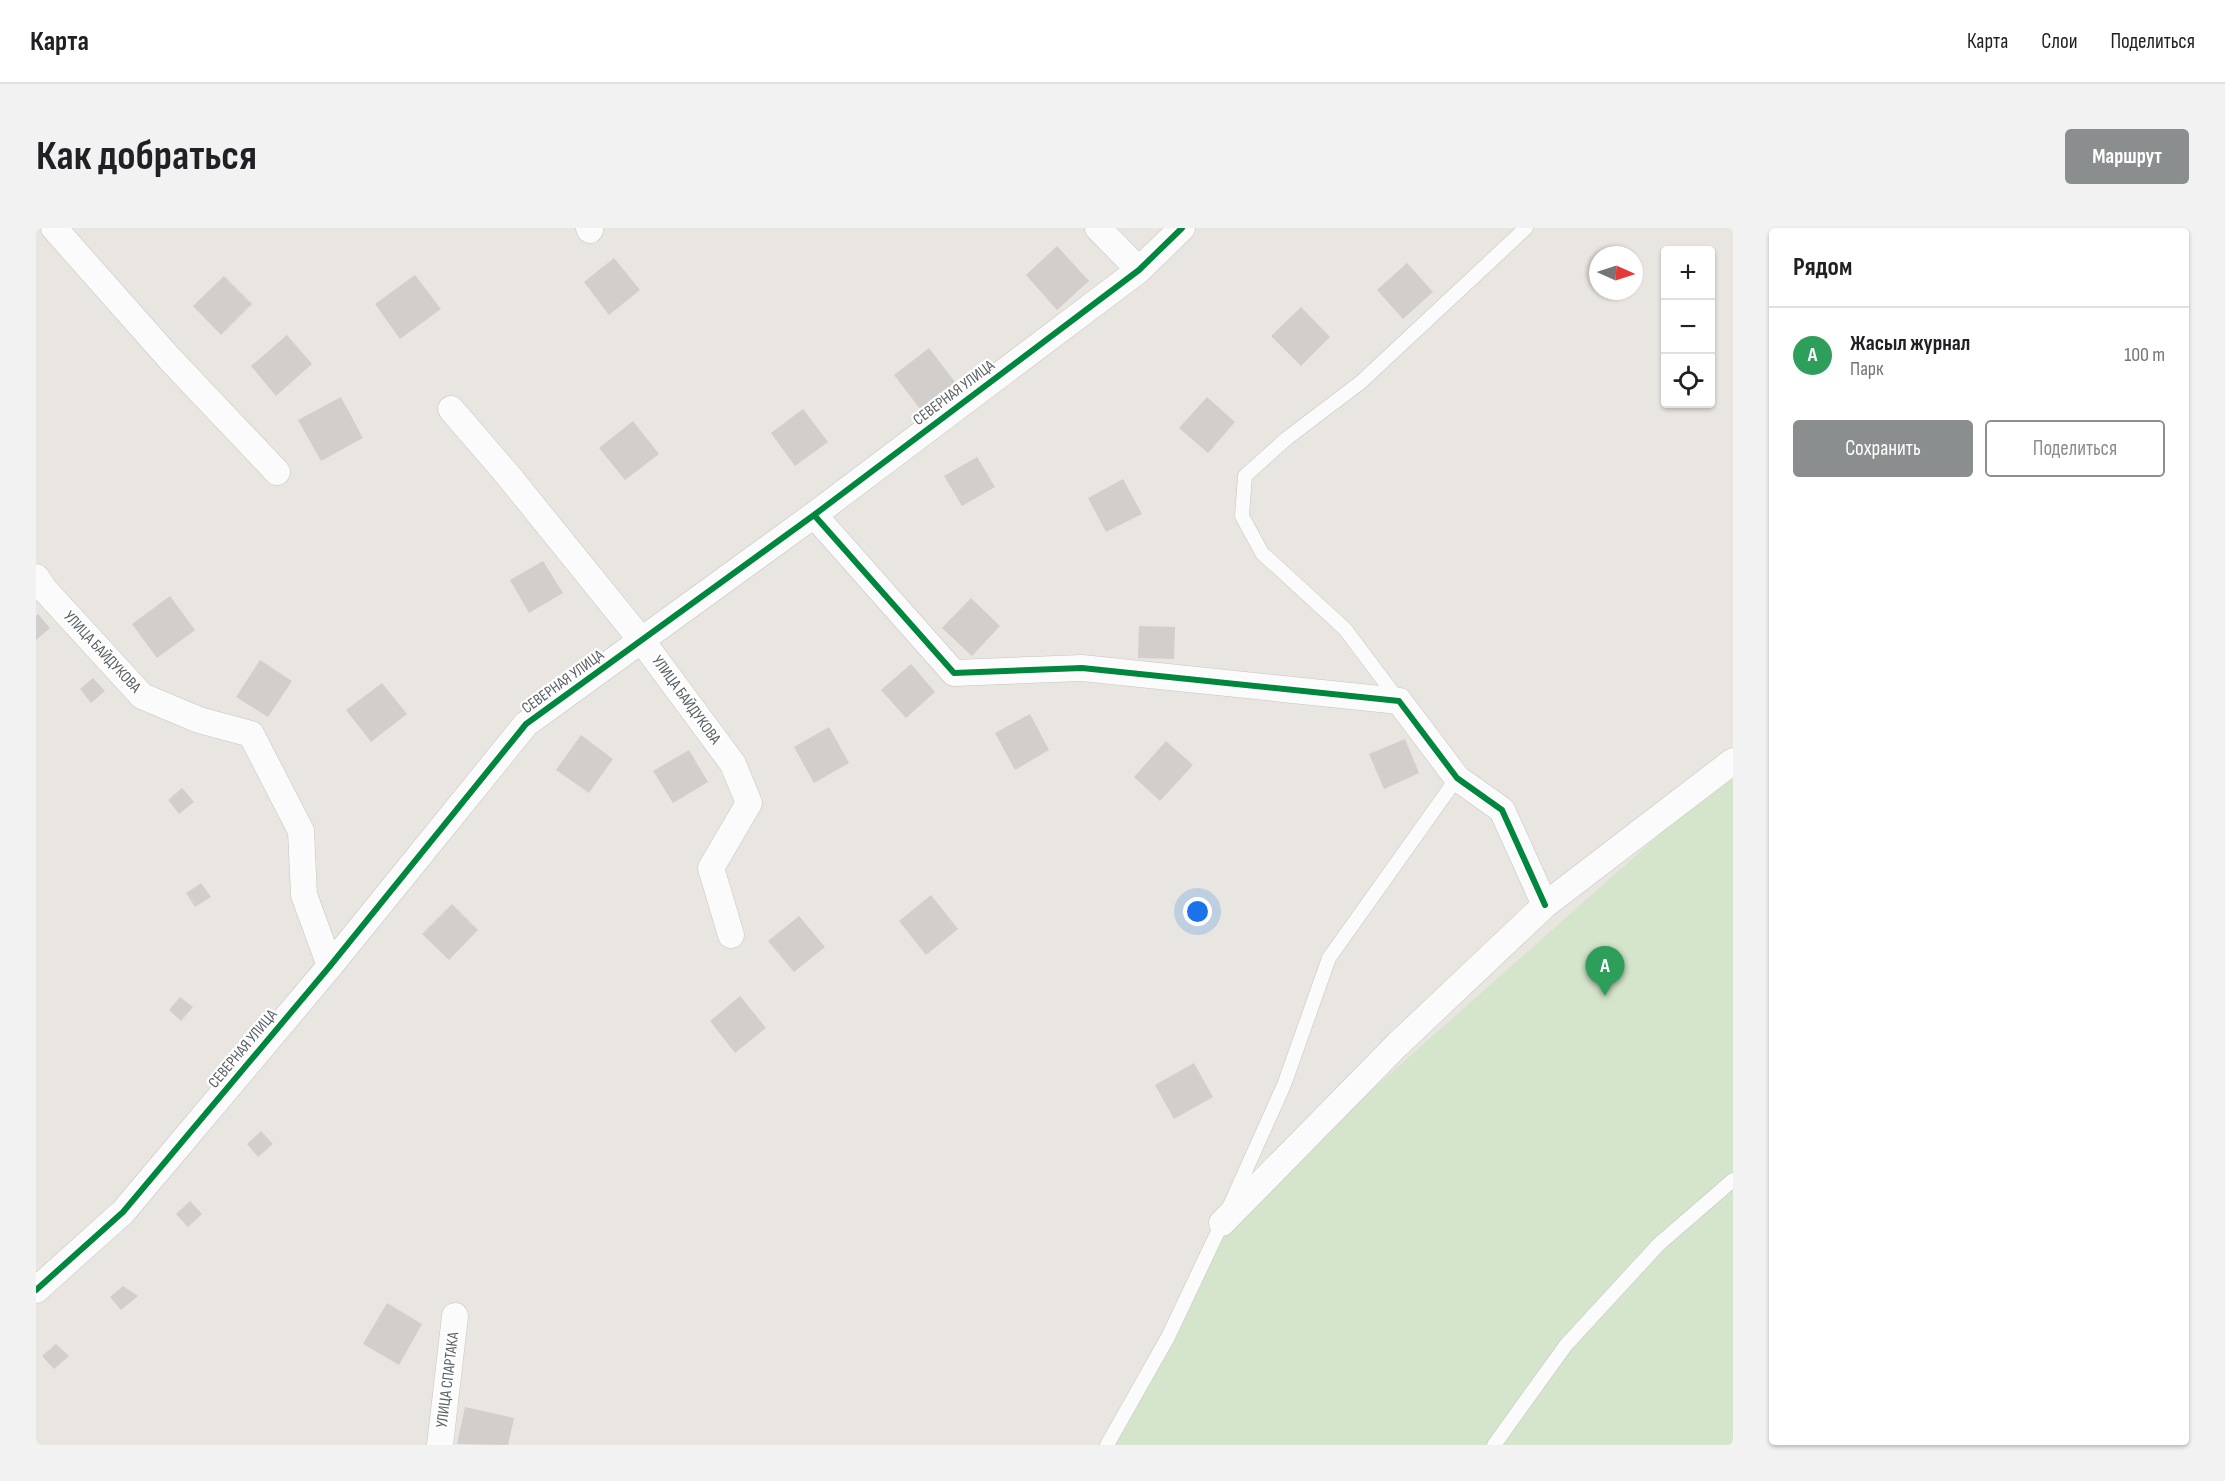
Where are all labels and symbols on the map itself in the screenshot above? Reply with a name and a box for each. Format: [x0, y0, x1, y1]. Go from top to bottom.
north arrow [1589, 246, 1643, 300]
street label: СЕВЕРНАЯ УЛИЦА [910, 356, 999, 430]
street label: УЛИЦА БАЙДУКОВА [59, 607, 145, 697]
street label: СЕВЕРНАЯ УЛИЦА [518, 646, 608, 718]
street label: УЛИЦА БАЙДУКОВА [647, 652, 725, 748]
your location [1183, 897, 1212, 926]
pin: A [1586, 946, 1624, 996]
street label: СЕВЕРНАЯ УЛИЦА [205, 1006, 282, 1092]
street label: УЛИЦА СПАРТАКА [433, 1331, 463, 1429]

